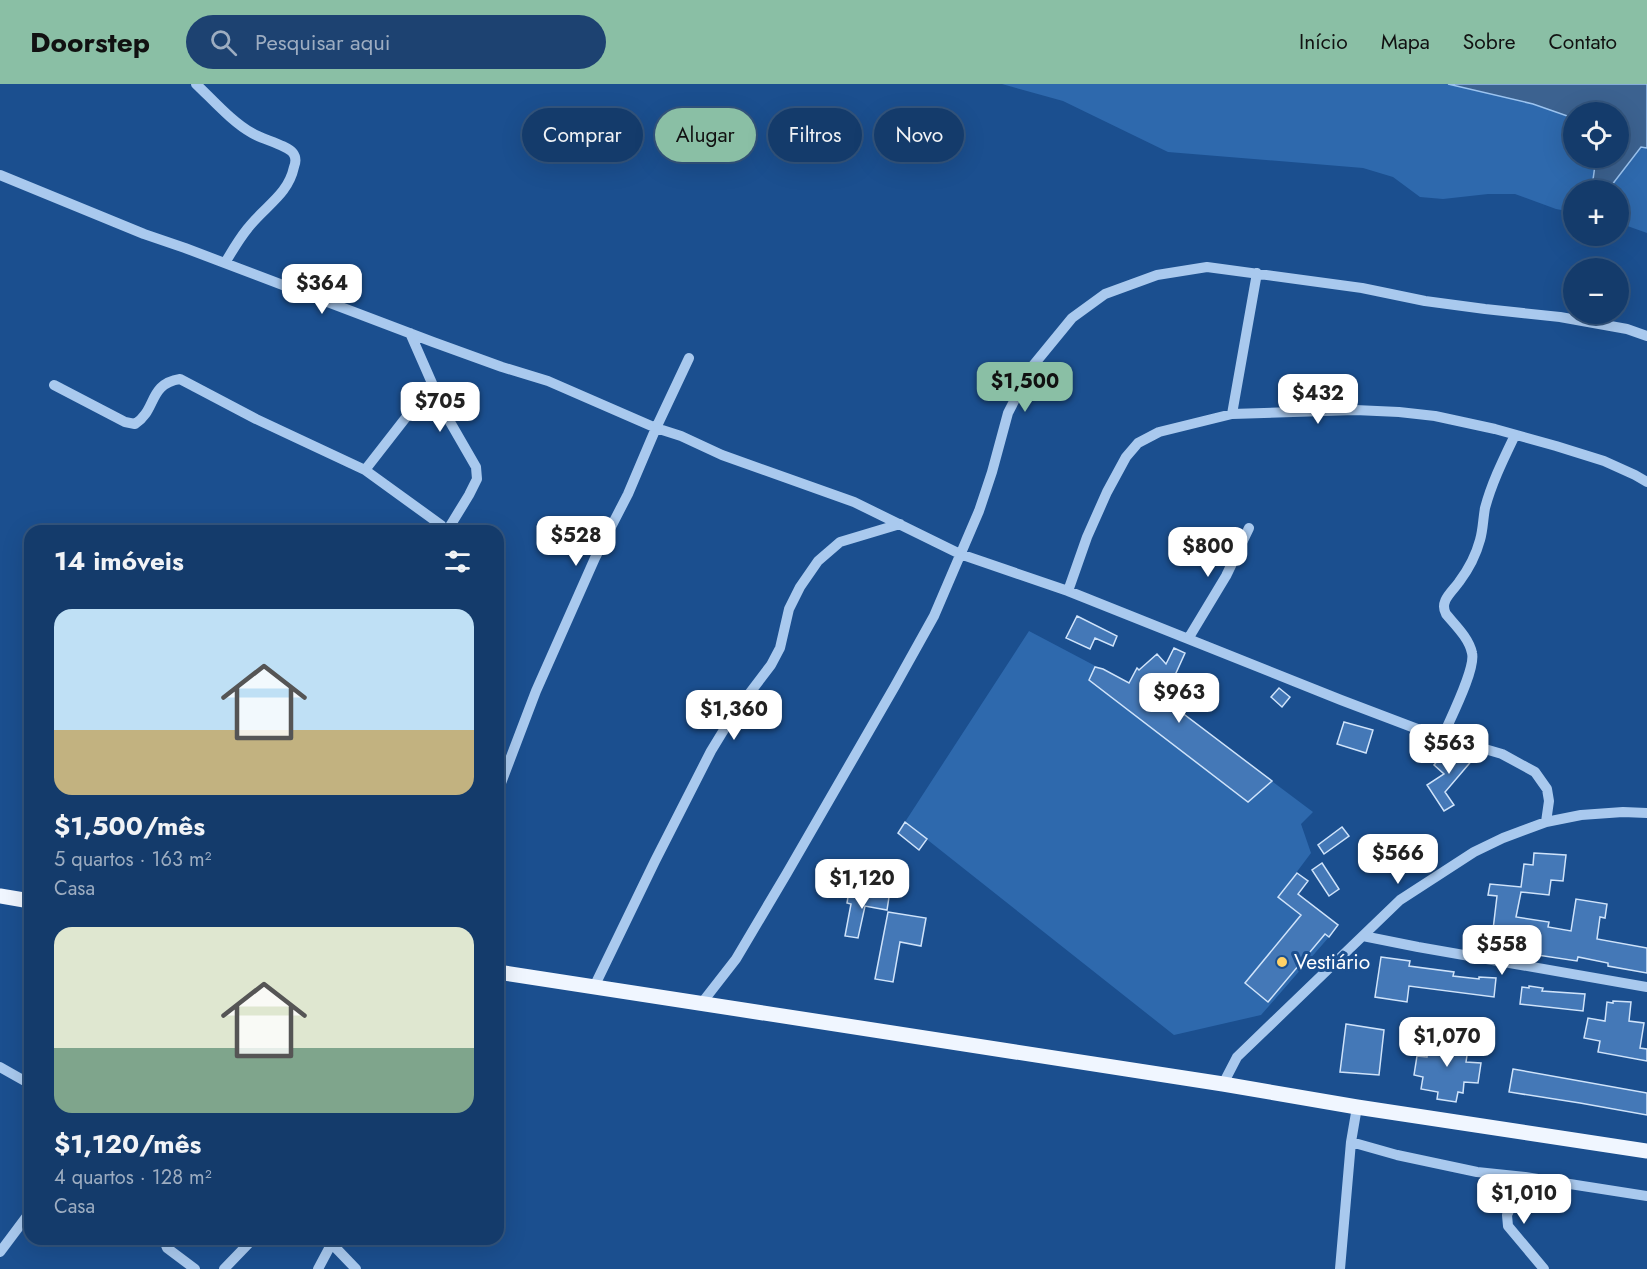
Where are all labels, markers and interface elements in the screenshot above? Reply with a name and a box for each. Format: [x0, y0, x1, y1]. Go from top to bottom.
search box [186, 15, 606, 69]
text: Doorstep [30, 22, 150, 63]
icon: search [207, 26, 240, 59]
text: Pesquisar aqui [255, 26, 390, 58]
text: Início [1299, 27, 1348, 57]
text: Mapa [1381, 27, 1430, 57]
text: Sobre [1463, 27, 1515, 57]
text: Contato [1548, 27, 1617, 57]
map controls [1563, 102, 1629, 324]
button: locate [1563, 102, 1629, 168]
chip: Comprar [522, 108, 643, 162]
chip: Alugar [655, 108, 756, 162]
chip: Filtros [768, 108, 862, 162]
chip: Novo [874, 108, 964, 162]
button: + [1563, 180, 1629, 246]
button: − [1563, 258, 1629, 324]
pin: $364 [286, 264, 358, 315]
text: $364 [296, 269, 348, 298]
pin: $1,500 [976, 362, 1074, 413]
text: $1,500 [991, 367, 1059, 396]
pin: $432 [1282, 374, 1354, 425]
text: $432 [1292, 379, 1344, 408]
pin: $705 [404, 382, 476, 433]
text: $705 [415, 387, 465, 416]
pin: $528 [540, 516, 612, 567]
text: $528 [551, 521, 602, 550]
pin: $800 [1172, 527, 1244, 578]
text: $800 [1182, 532, 1234, 561]
text: 14 imóveis [54, 542, 184, 580]
icon: filters [441, 545, 474, 578]
icon: home [210, 648, 318, 756]
pin: $963 [1143, 673, 1215, 724]
text: $963 [1153, 678, 1205, 707]
pin: $1,360 [685, 690, 783, 741]
text: $1,360 [700, 695, 768, 724]
pin: $563 [1413, 724, 1485, 775]
text: $563 [1423, 729, 1475, 758]
text: $1,500/mês [54, 807, 205, 845]
pin: $566 [1362, 834, 1434, 885]
text: $566 [1372, 839, 1424, 868]
text: 5 quartos · 163 m² [54, 845, 211, 874]
pin: $1,120 [813, 859, 911, 910]
text: $1,120 [829, 864, 895, 893]
text: Casa [54, 874, 95, 903]
pin: $558 [1466, 925, 1538, 976]
text: $558 [1477, 930, 1527, 959]
place label: Vestiário [1294, 947, 1370, 977]
marker: Vestiário [1275, 955, 1289, 969]
icon: home [210, 966, 318, 1074]
pin: $1,070 [1398, 1017, 1496, 1068]
text: $1,070 [1413, 1022, 1481, 1051]
text: $1,120/mês [54, 1125, 201, 1163]
text: 4 quartos · 128 m² [54, 1163, 212, 1192]
pin: $1,010 [1475, 1174, 1573, 1225]
text: $1,010 [1491, 1179, 1557, 1208]
text: Casa [54, 1192, 95, 1221]

